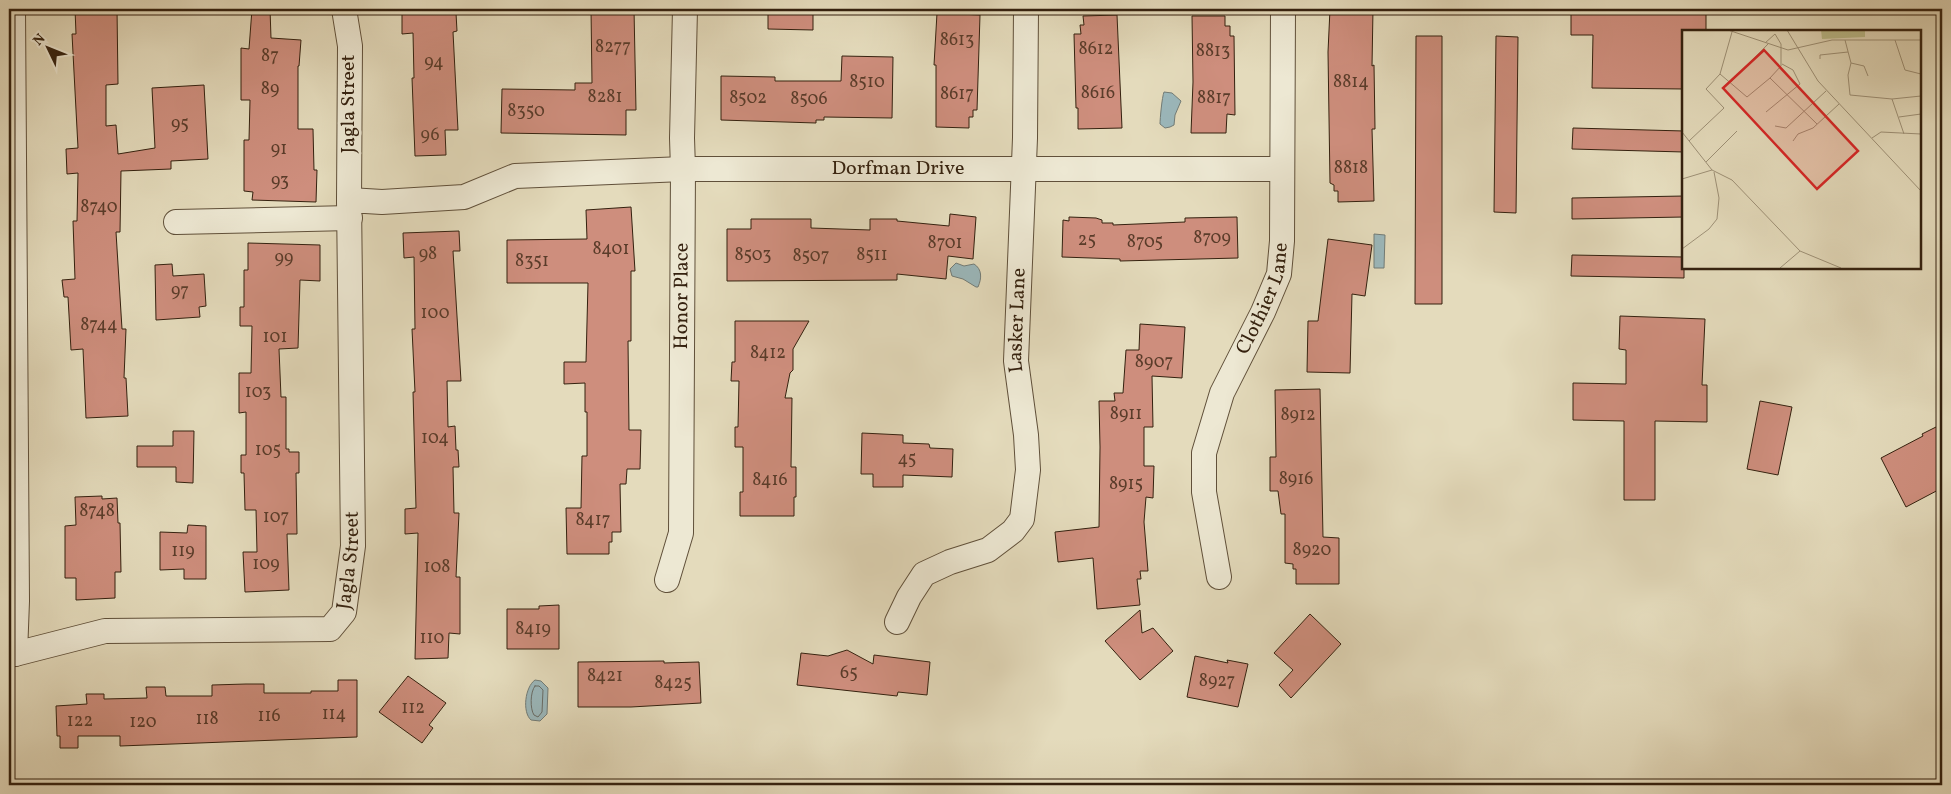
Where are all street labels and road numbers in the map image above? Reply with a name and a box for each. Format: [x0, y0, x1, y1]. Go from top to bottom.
street label: Jagla Street [335, 54, 363, 154]
street label: Dorfman Drive [831, 155, 964, 183]
street label: Clothier Lane [1230, 241, 1296, 360]
street label: Honor Place [668, 243, 697, 349]
street label: Lasker Lane [1002, 267, 1034, 374]
street label: Jagla Street [330, 511, 367, 611]

